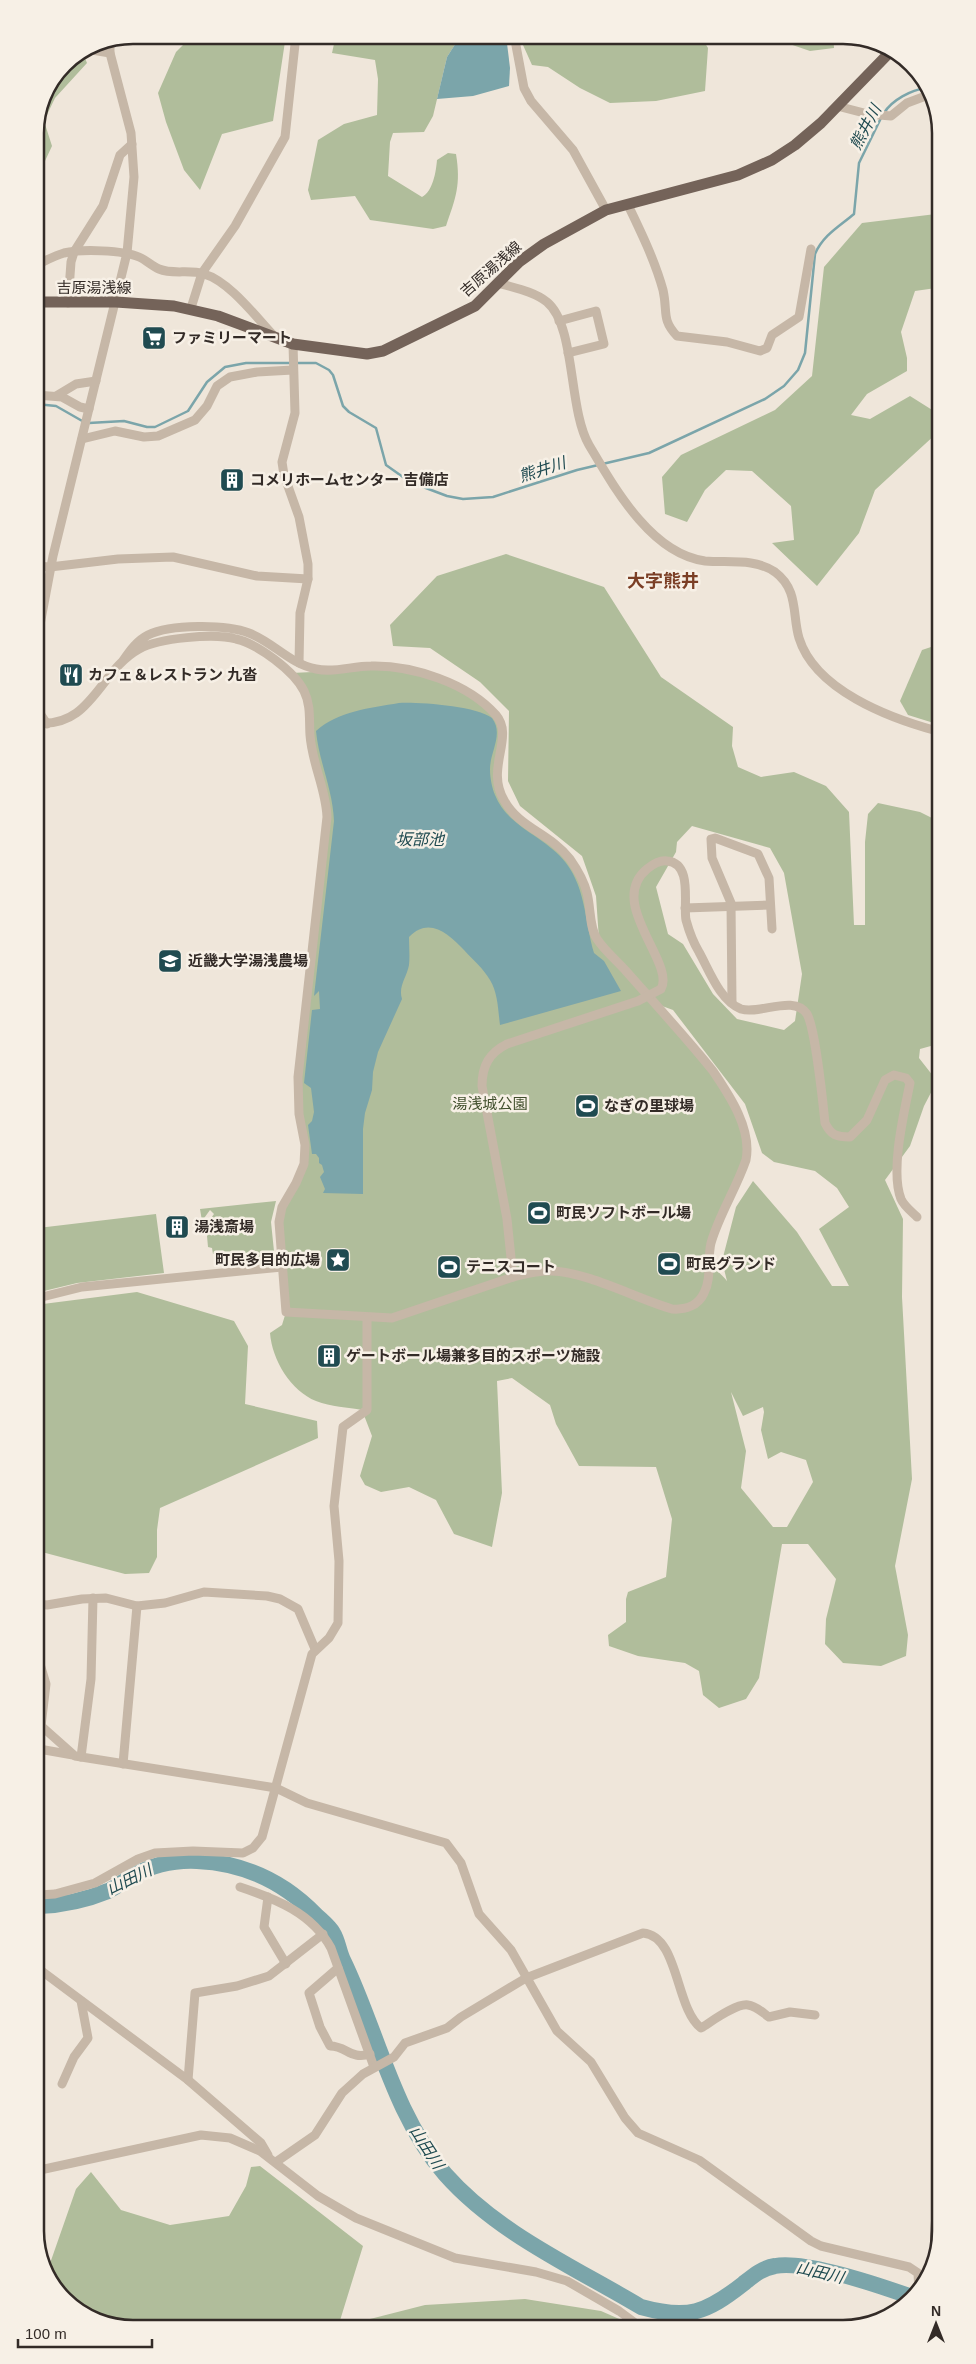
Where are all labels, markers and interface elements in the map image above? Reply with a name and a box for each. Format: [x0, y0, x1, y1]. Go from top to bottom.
water label: 熊井川 [847, 100, 885, 152]
street label: 吉原湯浅線 [457, 238, 525, 300]
street label: 吉原湯浅線 [56, 279, 132, 296]
supermarket icon: ファミリーマート [141, 325, 167, 351]
place label: ファミリーマート [172, 329, 292, 346]
water label: 熊井川 [517, 453, 570, 485]
building icon: コメリホームセンター 吉備店 [219, 467, 245, 493]
place label: コメリホームセンター 吉備店 [250, 471, 449, 488]
district label: 大字熊井 [627, 571, 699, 591]
restaurant icon: カフェ＆レストラン 九沓 [58, 662, 84, 688]
place label: カフェ＆レストラン 九沓 [88, 666, 257, 683]
water label: 坂部池 [396, 831, 446, 848]
school or university icon: 近畿大学湯浅農場 [157, 948, 183, 974]
place label: 近畿大学湯浅農場 [188, 952, 308, 969]
sports icon: なぎの里球場 [574, 1093, 600, 1119]
park label: 湯浅城公園 [452, 1095, 528, 1112]
place label: なぎの里球場 [604, 1097, 694, 1114]
sports icon: 町民ソフトボール場 [526, 1200, 552, 1226]
place label: 町民ソフトボール場 [556, 1204, 691, 1221]
building icon: 湯浅斎場 [164, 1214, 190, 1240]
place label: 湯浅斎場 [194, 1218, 254, 1235]
place icon: 町民多目的広場 [325, 1247, 351, 1273]
place label: 町民多目的広場 [215, 1251, 320, 1268]
sports icon: 町民グランド [656, 1251, 682, 1277]
sports icon: テニスコート [436, 1254, 462, 1280]
place label: 町民グランド [686, 1255, 776, 1272]
place label: テニスコート [466, 1258, 556, 1275]
building icon: ゲートボール場兼多目的スポーツ施設 [316, 1343, 342, 1369]
place label: ゲートボール場兼多目的スポーツ施設 [346, 1347, 601, 1364]
water label: 山田川 [104, 1860, 156, 1898]
water label: 山田川 [406, 2123, 448, 2174]
water label: 山田川 [795, 2259, 847, 2287]
north arrow [911, 2299, 961, 2349]
text: N [931, 2303, 941, 2319]
scale bar [18, 2316, 151, 2348]
text: 100 m [25, 2325, 67, 2342]

